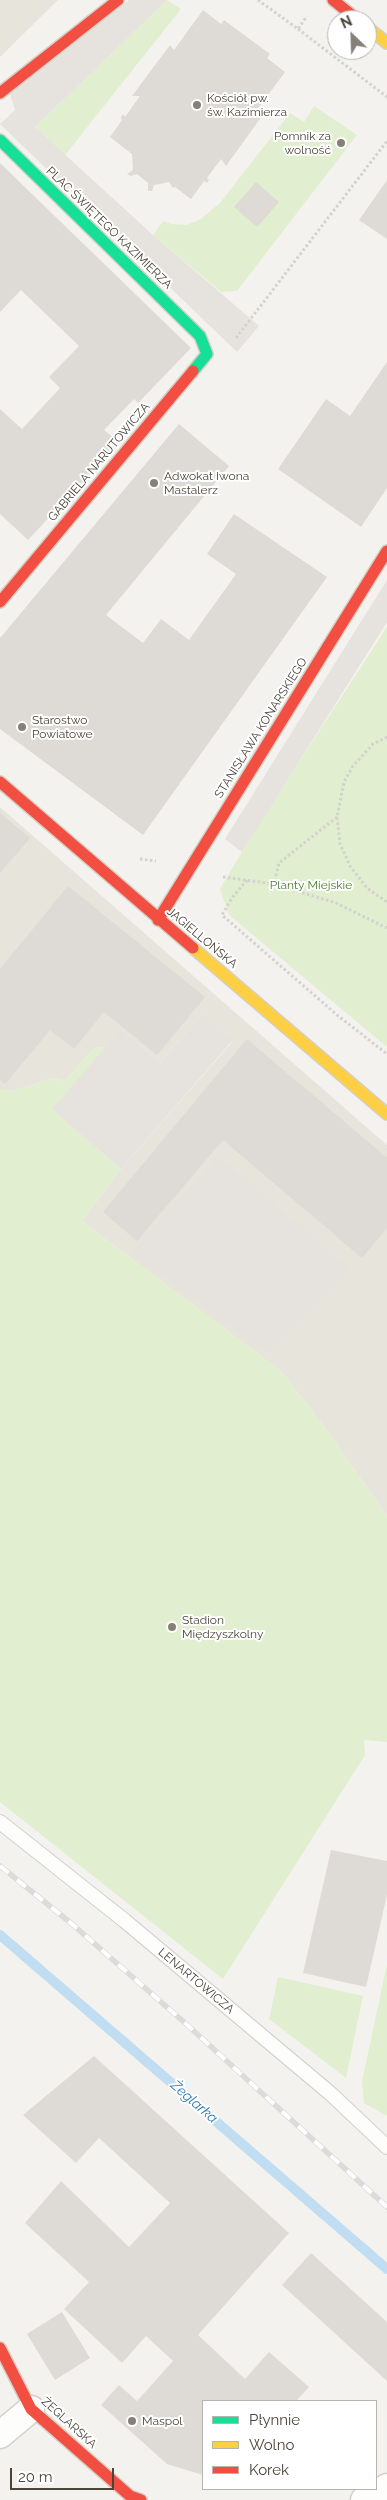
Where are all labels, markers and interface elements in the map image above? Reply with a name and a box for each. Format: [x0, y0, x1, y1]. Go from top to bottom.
north arrow [327, 10, 377, 60]
text: N [338, 13, 354, 32]
place label: Kościół pw. św. Kazimierza [207, 91, 287, 119]
marker: Kościół pw. św. Kazimierza [191, 99, 203, 111]
place label: Pomnik za wolność [274, 129, 331, 157]
marker: Pomnik za wolność [335, 137, 347, 149]
street label: PLAC ŚWIĘTEGO KAZIMIERZA [43, 164, 175, 292]
street label: GABRIELA NARUTOWICZA [45, 400, 153, 524]
place label: Adwokat Iwona Mastalerz [164, 469, 249, 497]
marker: Adwokat Iwona Mastalerz [148, 477, 160, 489]
street label: STANISŁAWA KONARSKIEGO [212, 655, 310, 801]
place label: Starostwo Powiatowe [32, 713, 93, 741]
marker: Starostwo Powiatowe [16, 721, 28, 733]
park label: Planty Miejskie [270, 878, 352, 892]
street label: JAGIELLOŃSKA [164, 904, 240, 972]
place label: Stadion Międzyszkolny [182, 1613, 263, 1641]
marker: Stadion Międzyszkolny [166, 1621, 178, 1633]
street label: LENARTOWICZA [155, 1945, 237, 2017]
water label: Żeglarka [167, 2077, 221, 2127]
street label: ŻEGLARSKA [38, 2394, 100, 2452]
legend [202, 2400, 377, 2490]
text: Płynnie [249, 2411, 300, 2429]
place label: Maspol [142, 2414, 183, 2428]
marker: Maspol [126, 2415, 138, 2427]
text: Wolno [249, 2436, 294, 2454]
scale bar [12, 2458, 116, 2490]
text: Korek [249, 2461, 289, 2479]
text: 20 m [18, 2468, 53, 2486]

